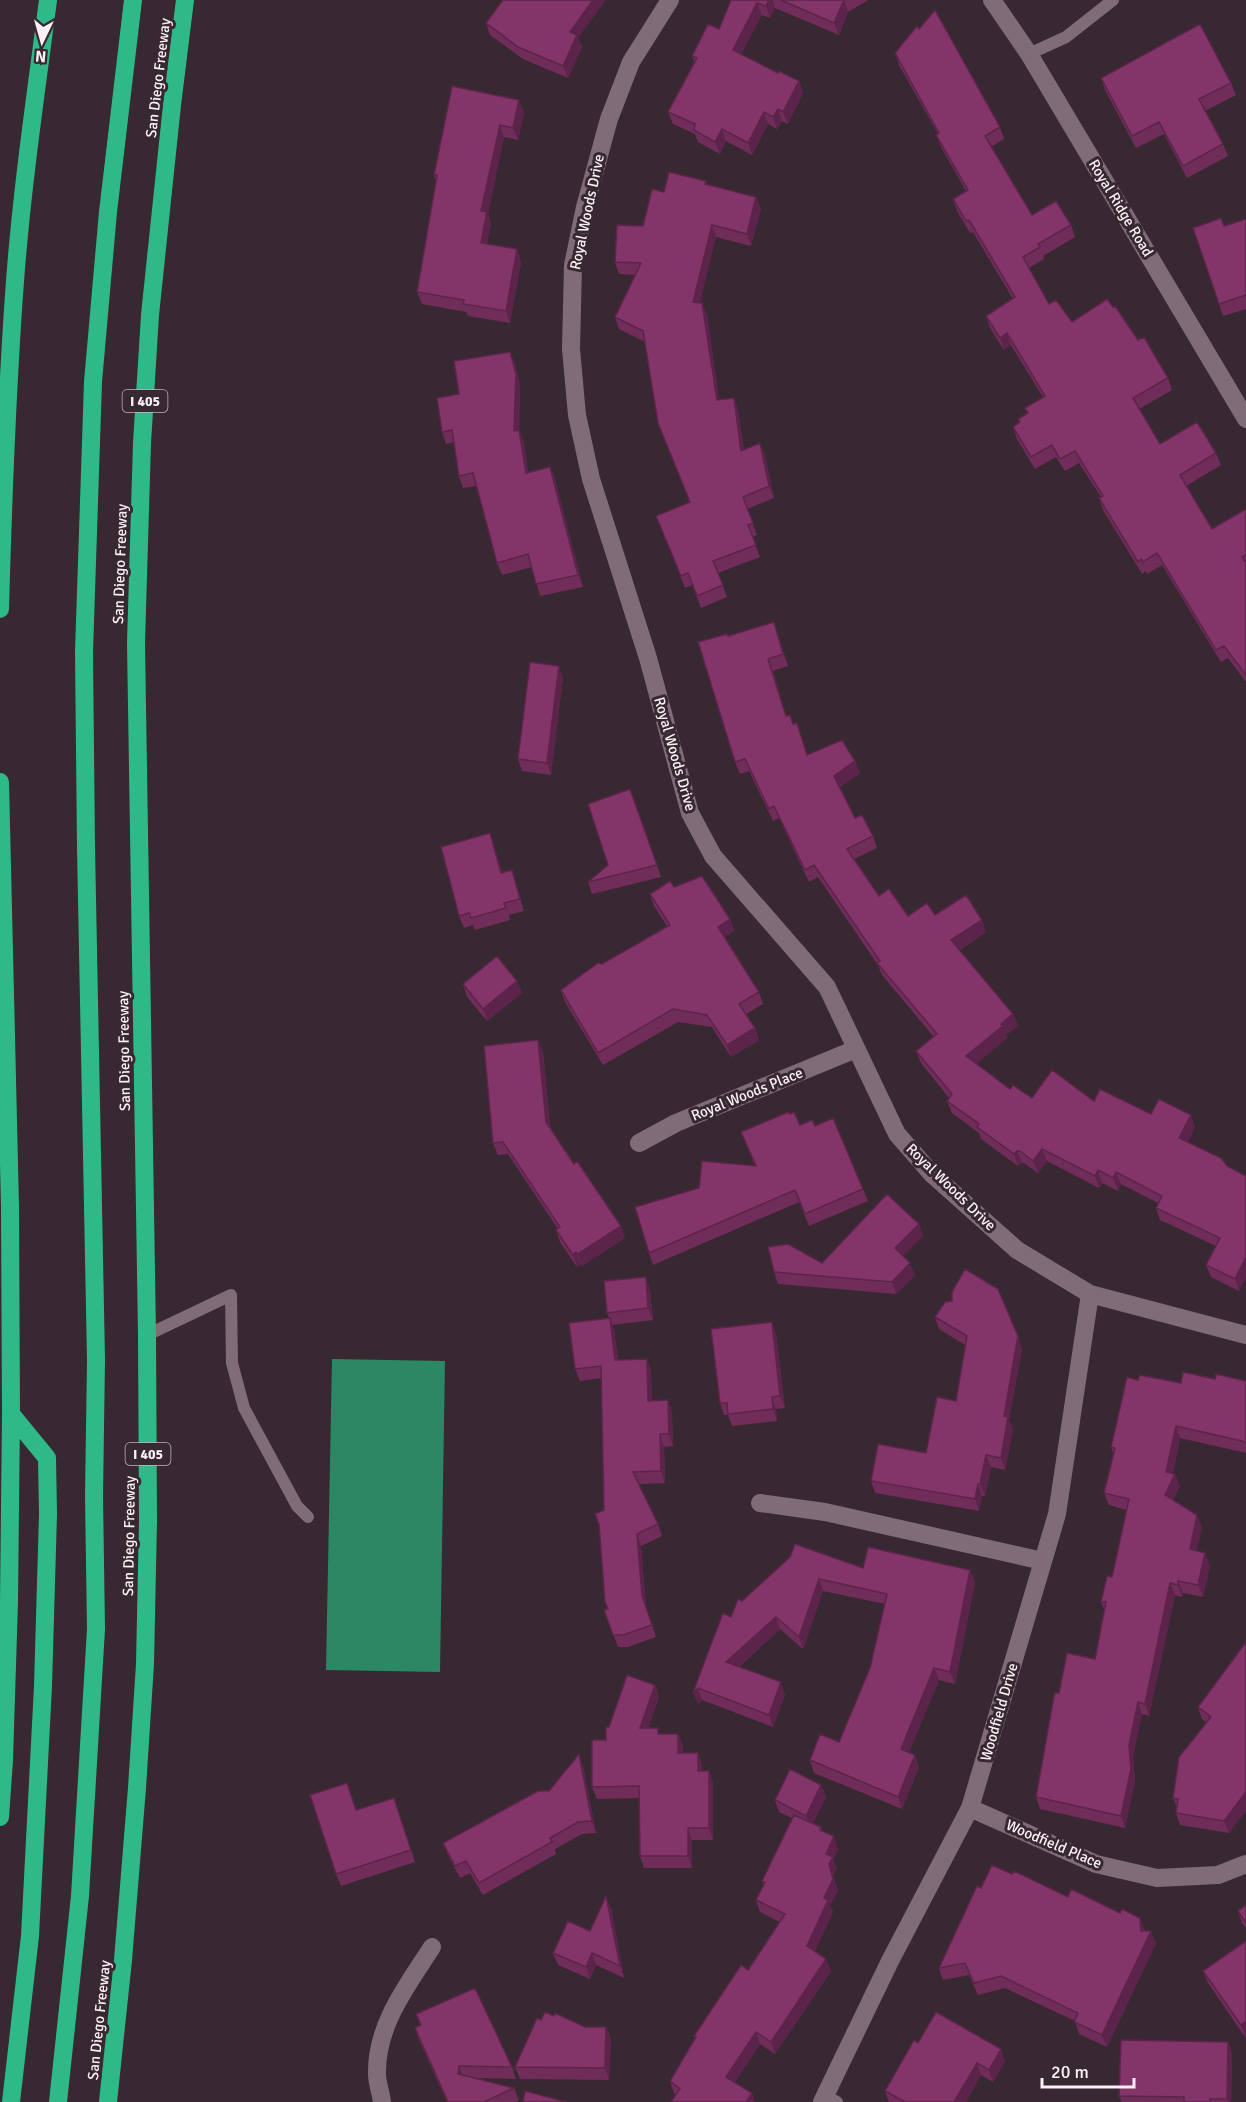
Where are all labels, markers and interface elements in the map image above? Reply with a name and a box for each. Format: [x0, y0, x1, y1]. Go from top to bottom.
north arrow [12, 12, 72, 72]
street label: San Diego Freeway [142, 17, 174, 139]
text: N [34, 45, 47, 66]
street label: Royal Woods Drive [566, 153, 608, 271]
street label: Royal Ridge Road [1085, 156, 1157, 260]
road number: I 405 [122, 390, 168, 412]
street label: San Diego Freeway [109, 504, 131, 624]
street label: Royal Woods Drive [650, 695, 700, 813]
street label: San Diego Freeway [114, 991, 134, 1111]
street label: Royal Woods Place [688, 1063, 806, 1125]
street label: Royal Woods Drive [902, 1140, 1000, 1234]
road number: I 405 [126, 1443, 170, 1465]
street label: San Diego Freeway [119, 1476, 139, 1596]
street label: Woodfield Drive [976, 1661, 1022, 1763]
street label: Woodfield Place [1003, 1816, 1105, 1872]
street label: San Diego Freeway [84, 1959, 114, 2081]
scale bar [1042, 2051, 1134, 2089]
text: 20 m [1051, 2061, 1089, 2083]

